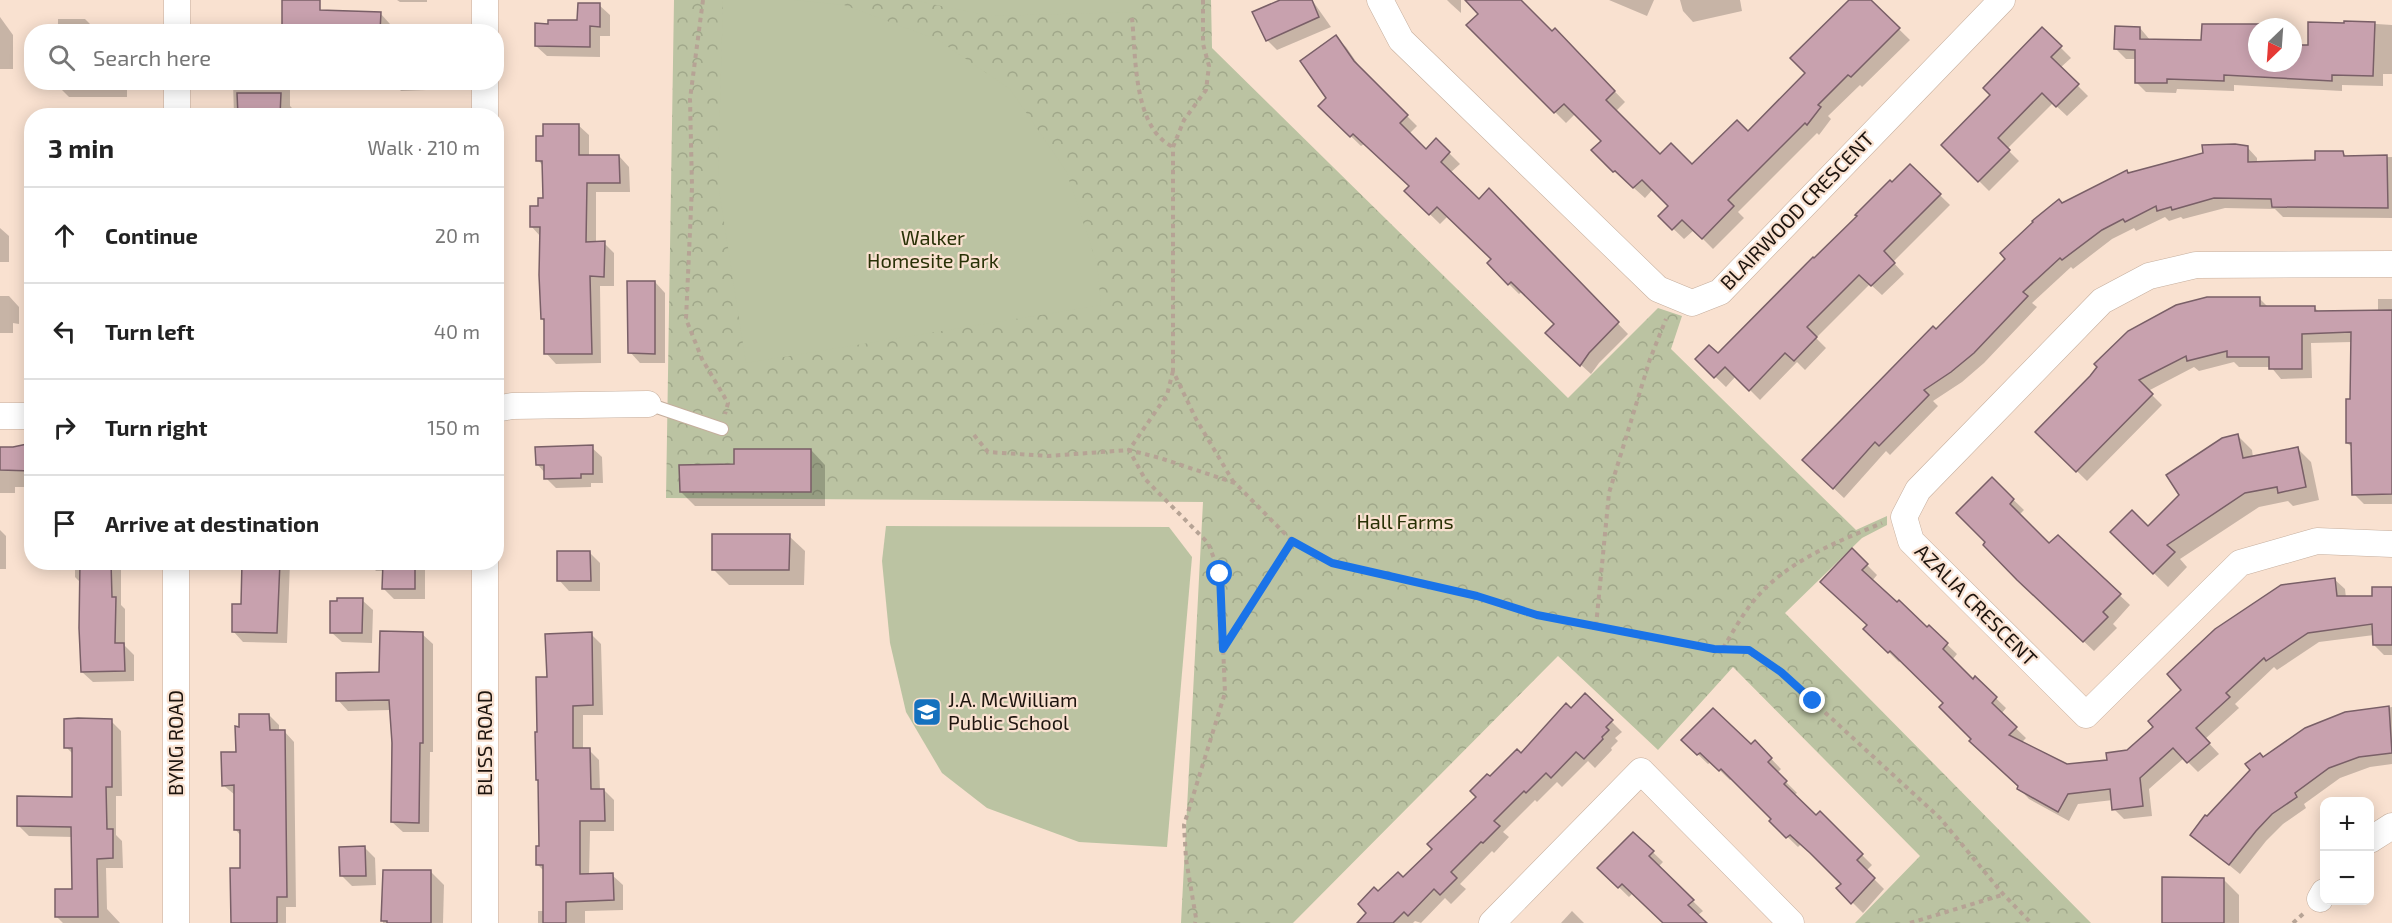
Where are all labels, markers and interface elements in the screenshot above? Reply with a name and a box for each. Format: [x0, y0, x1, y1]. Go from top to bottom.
north arrow [2248, 18, 2302, 72]
search box [24, 24, 504, 90]
icon: search [45, 41, 78, 74]
text: Search here [93, 44, 211, 70]
street label: BLAIRWOOD CRESCENT [1714, 126, 1878, 294]
text: 3 min [48, 132, 114, 163]
text: Walk · 210 m [368, 135, 480, 159]
icon: ahead [48, 219, 81, 252]
text: Continue [105, 222, 198, 248]
text: 20 m [435, 223, 480, 247]
park label: Walker Homesite Park [867, 225, 999, 272]
icon: left [48, 315, 81, 348]
text: Turn left [105, 318, 194, 344]
text: 40 m [434, 319, 480, 343]
icon: right [48, 411, 81, 444]
text: Turn right [105, 414, 207, 440]
text: 150 m [427, 415, 480, 439]
icon: arrive [48, 507, 81, 540]
park label: Hall Farms [1356, 509, 1454, 533]
text: Arrive at destination [105, 510, 319, 536]
street label: AZALIA CRESCENT [1911, 538, 2043, 671]
route start [1206, 560, 1232, 586]
place label: J.A. McWilliam Public School [948, 687, 1077, 734]
route end [1799, 687, 1825, 713]
street label: BYNG ROAD [163, 690, 187, 796]
street label: BLISS ROAD [472, 690, 496, 796]
school or university icon: J.A. McWilliam Public School [911, 696, 943, 728]
map controls [2320, 797, 2374, 905]
button: + [2320, 797, 2374, 851]
button: − [2320, 851, 2374, 905]

